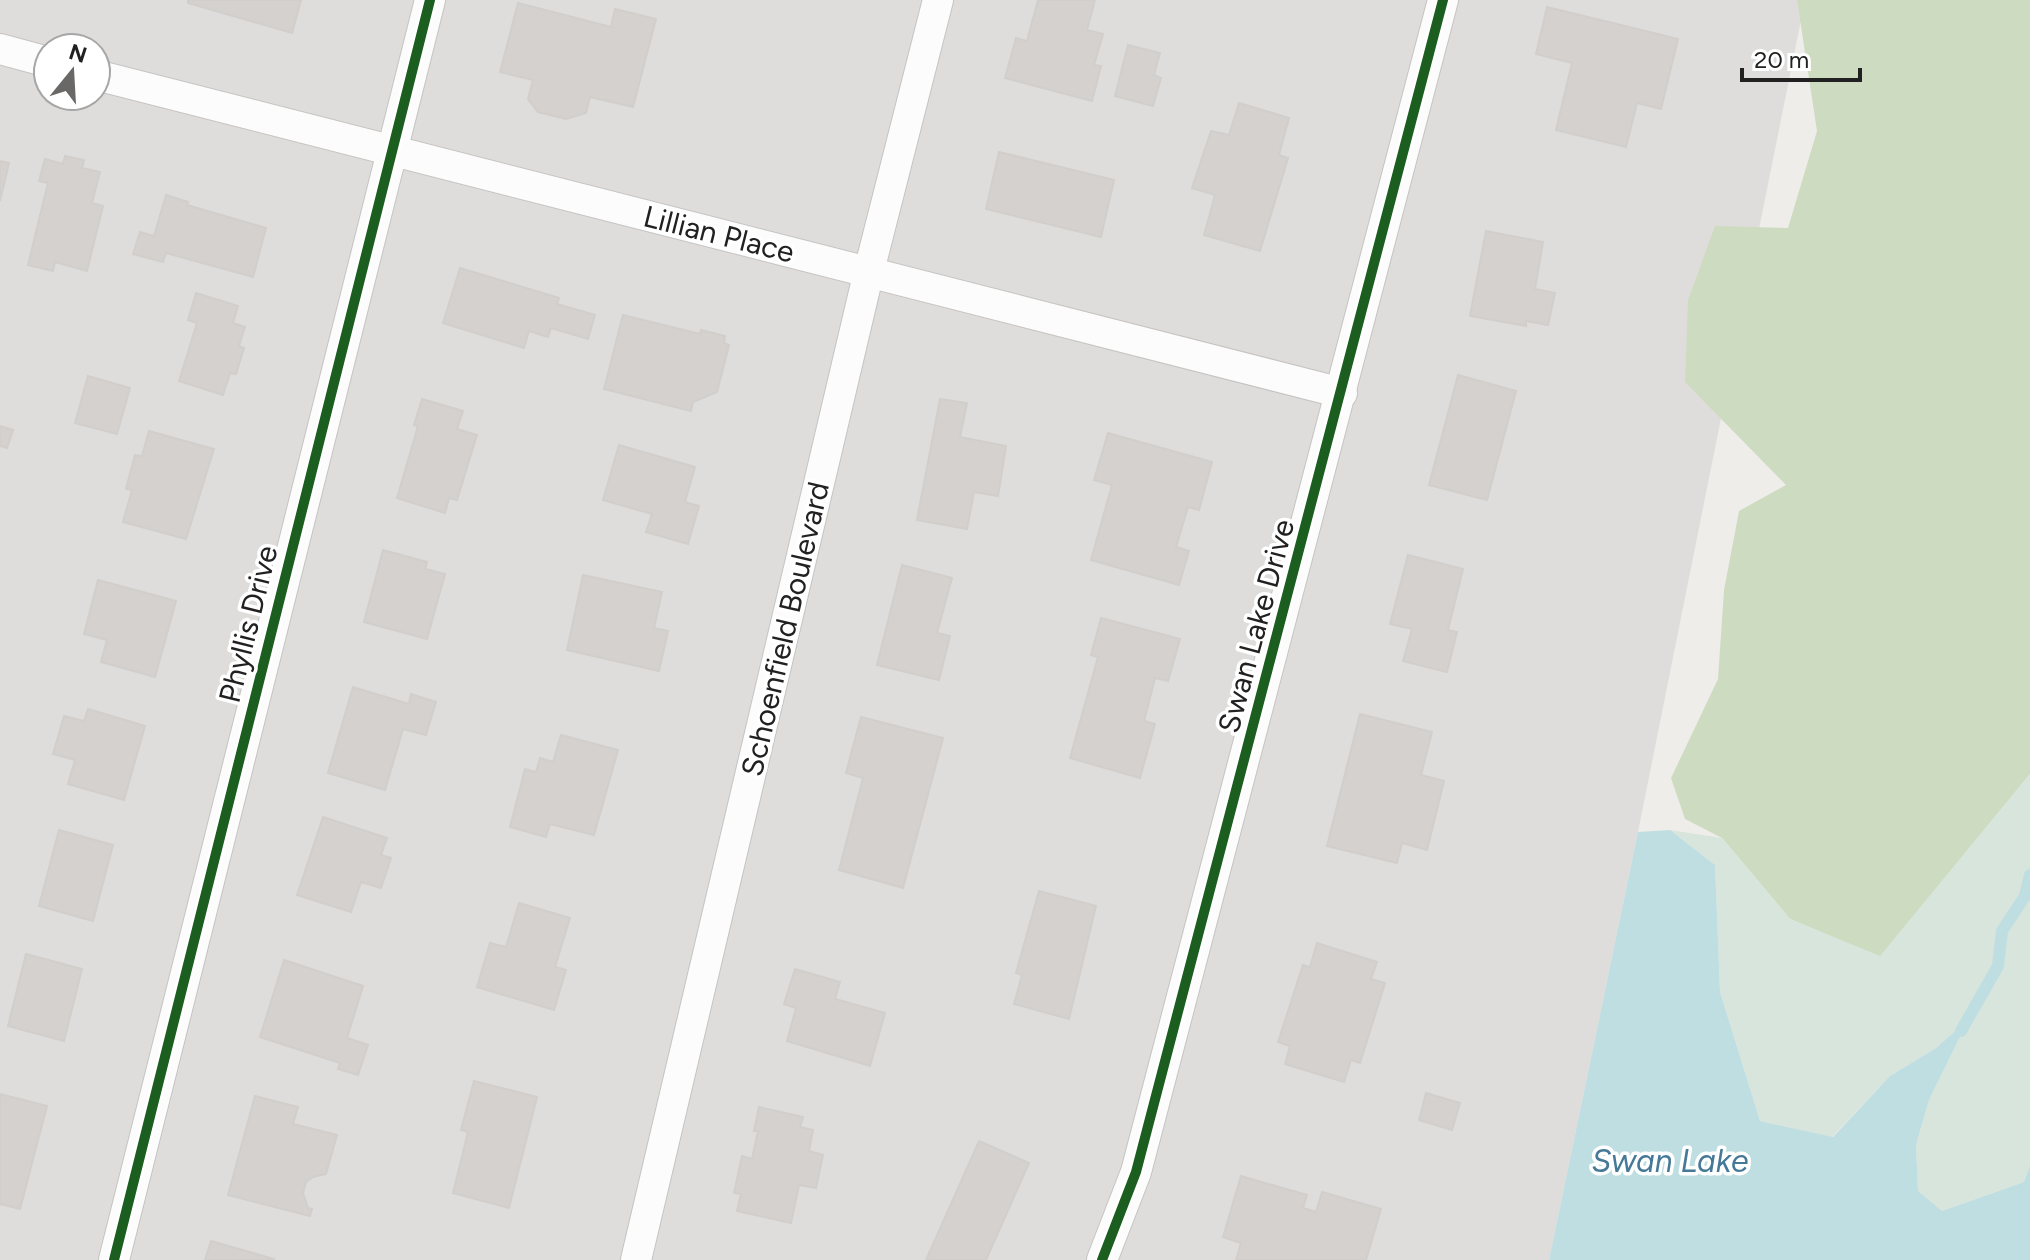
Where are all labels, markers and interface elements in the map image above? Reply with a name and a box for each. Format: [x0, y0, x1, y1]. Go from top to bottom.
north arrow [32, 32, 112, 112]
scale bar [1742, 32, 1860, 82]
text: N [66, 38, 90, 69]
text: 20 m [1754, 45, 1809, 74]
street label: Lillian Place [640, 197, 798, 271]
street label: Schoenfield Boulevard [733, 478, 837, 780]
street label: Swan Lake Drive [1210, 515, 1302, 737]
street label: Phyllis Drive [211, 542, 285, 706]
water label: Swan Lake [1591, 1142, 1749, 1180]

